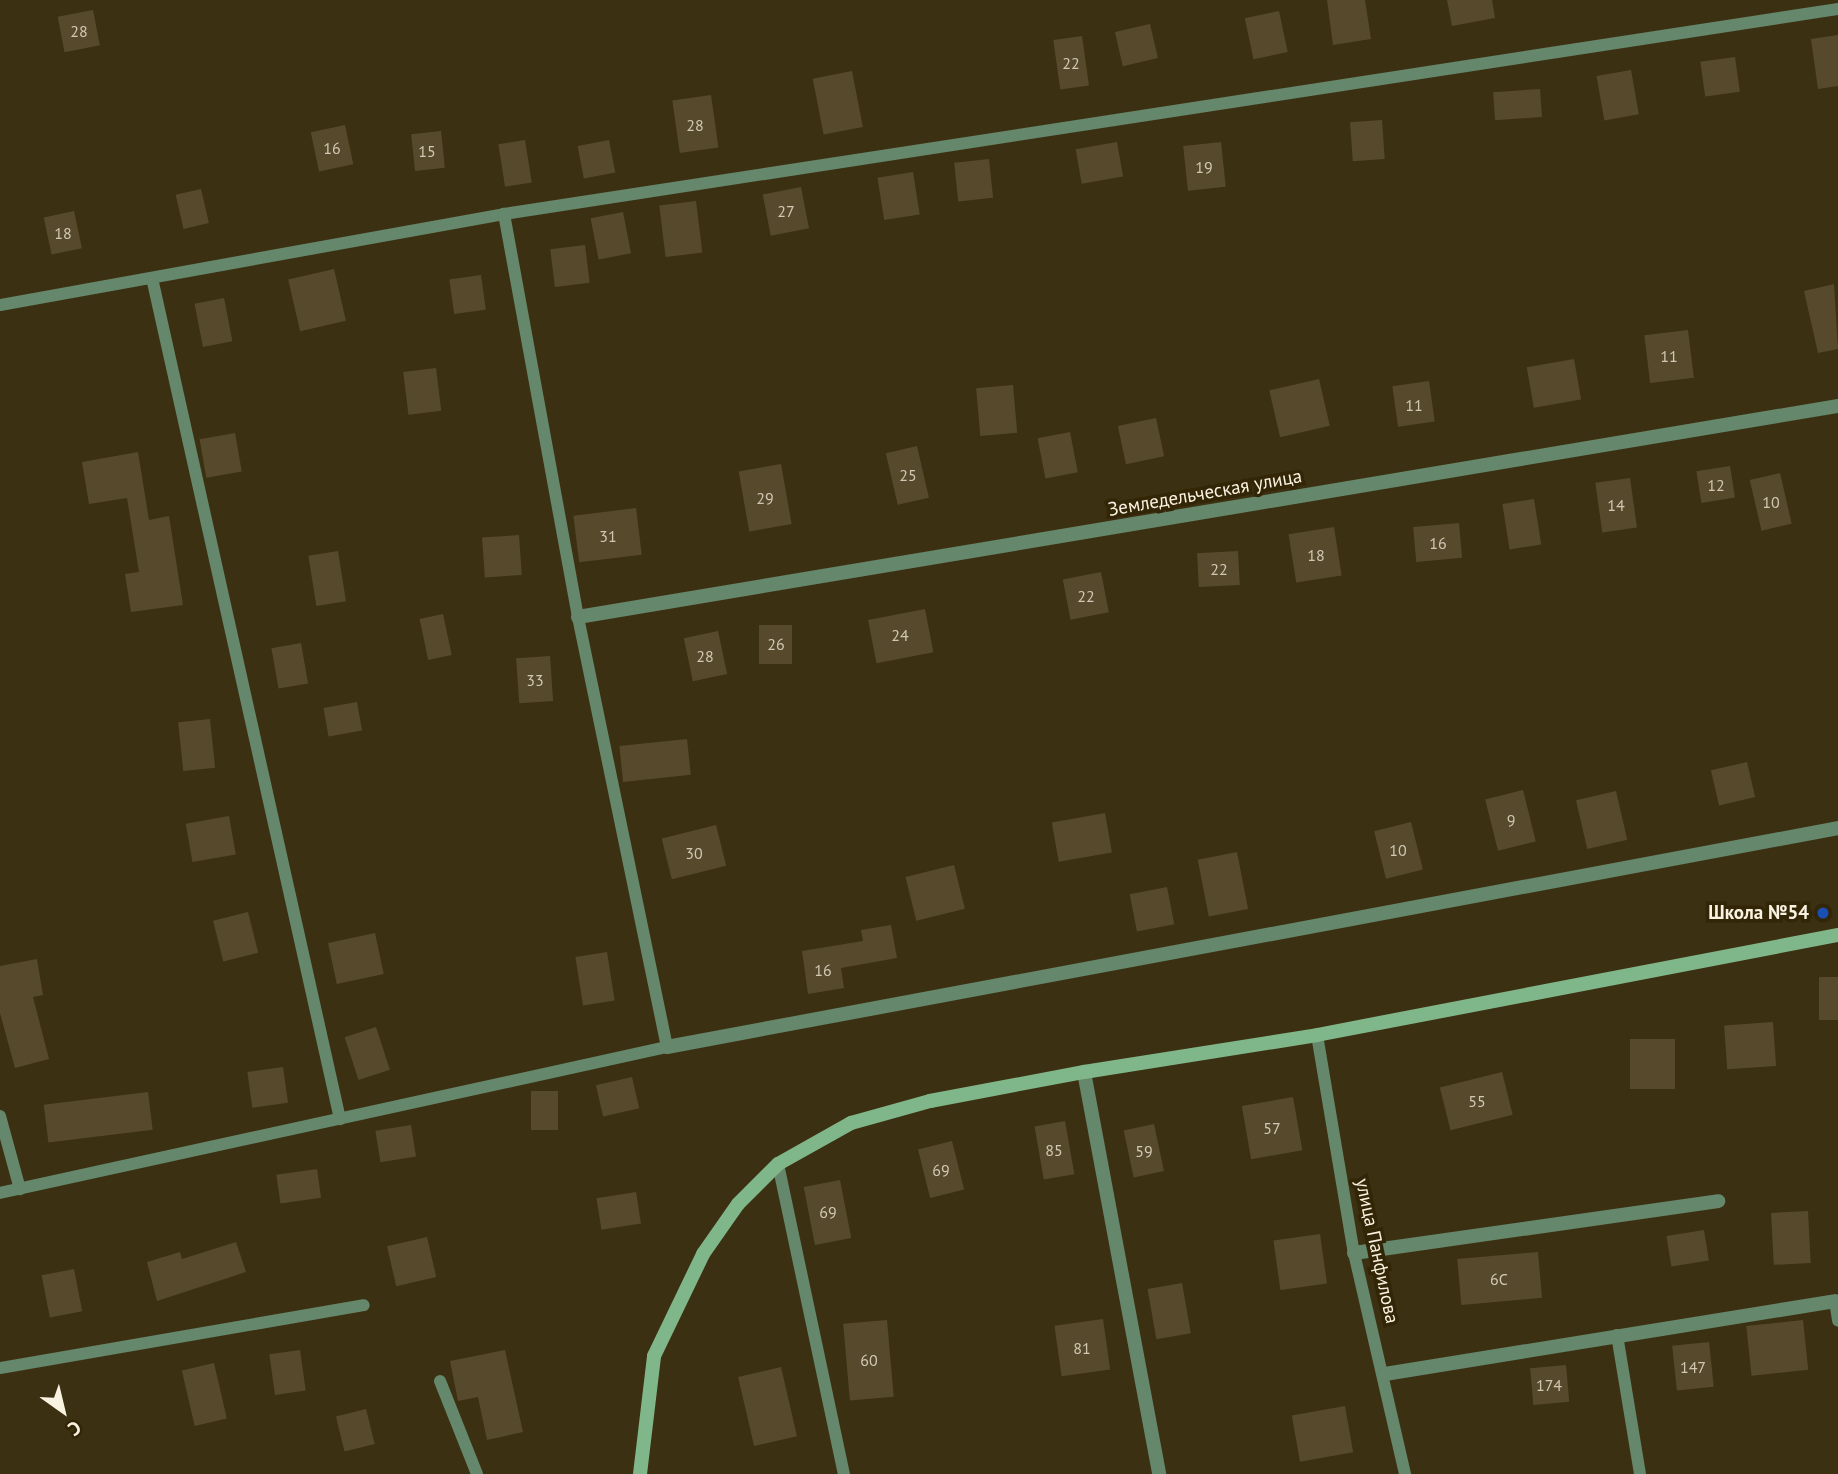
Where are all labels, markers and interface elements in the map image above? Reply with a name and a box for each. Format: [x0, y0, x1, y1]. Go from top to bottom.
house number: 28 [70, 21, 88, 41]
house number: 22 [1062, 53, 1080, 73]
house number: 28 [686, 115, 704, 135]
house number: 16 [323, 138, 341, 158]
house number: 15 [418, 141, 436, 161]
house number: 19 [1195, 157, 1213, 177]
house number: 27 [777, 201, 795, 221]
house number: 18 [54, 223, 72, 243]
house number: 11 [1660, 346, 1678, 366]
house number: 11 [1405, 395, 1423, 415]
house number: 25 [899, 465, 917, 485]
street label: Земледельческая улица [1106, 465, 1304, 521]
house number: 12 [1707, 475, 1725, 495]
house number: 29 [756, 488, 774, 508]
house number: 10 [1762, 492, 1780, 512]
house number: 14 [1607, 495, 1625, 515]
house number: 31 [599, 526, 617, 546]
house number: 16 [1429, 533, 1447, 553]
house number: 18 [1307, 545, 1325, 565]
house number: 22 [1210, 559, 1228, 579]
house number: 22 [1077, 586, 1095, 606]
house number: 24 [891, 625, 909, 645]
house number: 26 [767, 634, 785, 654]
house number: 28 [696, 646, 714, 666]
house number: 33 [526, 670, 544, 690]
house number: 9 [1507, 810, 1515, 830]
house number: 10 [1389, 840, 1407, 860]
house number: 30 [685, 843, 703, 863]
place label: Школа №54 [1708, 902, 1809, 924]
marker: Школа №54 [1815, 905, 1831, 921]
house number: 16 [814, 960, 832, 980]
house number: 55 [1468, 1091, 1486, 1111]
house number: 57 [1263, 1118, 1281, 1138]
house number: 85 [1045, 1140, 1063, 1160]
house number: 59 [1135, 1141, 1153, 1161]
house number: 69 [932, 1160, 950, 1180]
street label: улица Панфилова [1351, 1176, 1403, 1326]
house number: 69 [819, 1202, 837, 1222]
house number: 6С [1490, 1269, 1508, 1289]
house number: 81 [1073, 1338, 1091, 1358]
house number: 60 [860, 1350, 878, 1370]
house number: 147 [1680, 1357, 1706, 1377]
house number: 174 [1536, 1375, 1562, 1395]
north arrow [28, 1376, 98, 1446]
text: С [64, 1415, 86, 1441]

